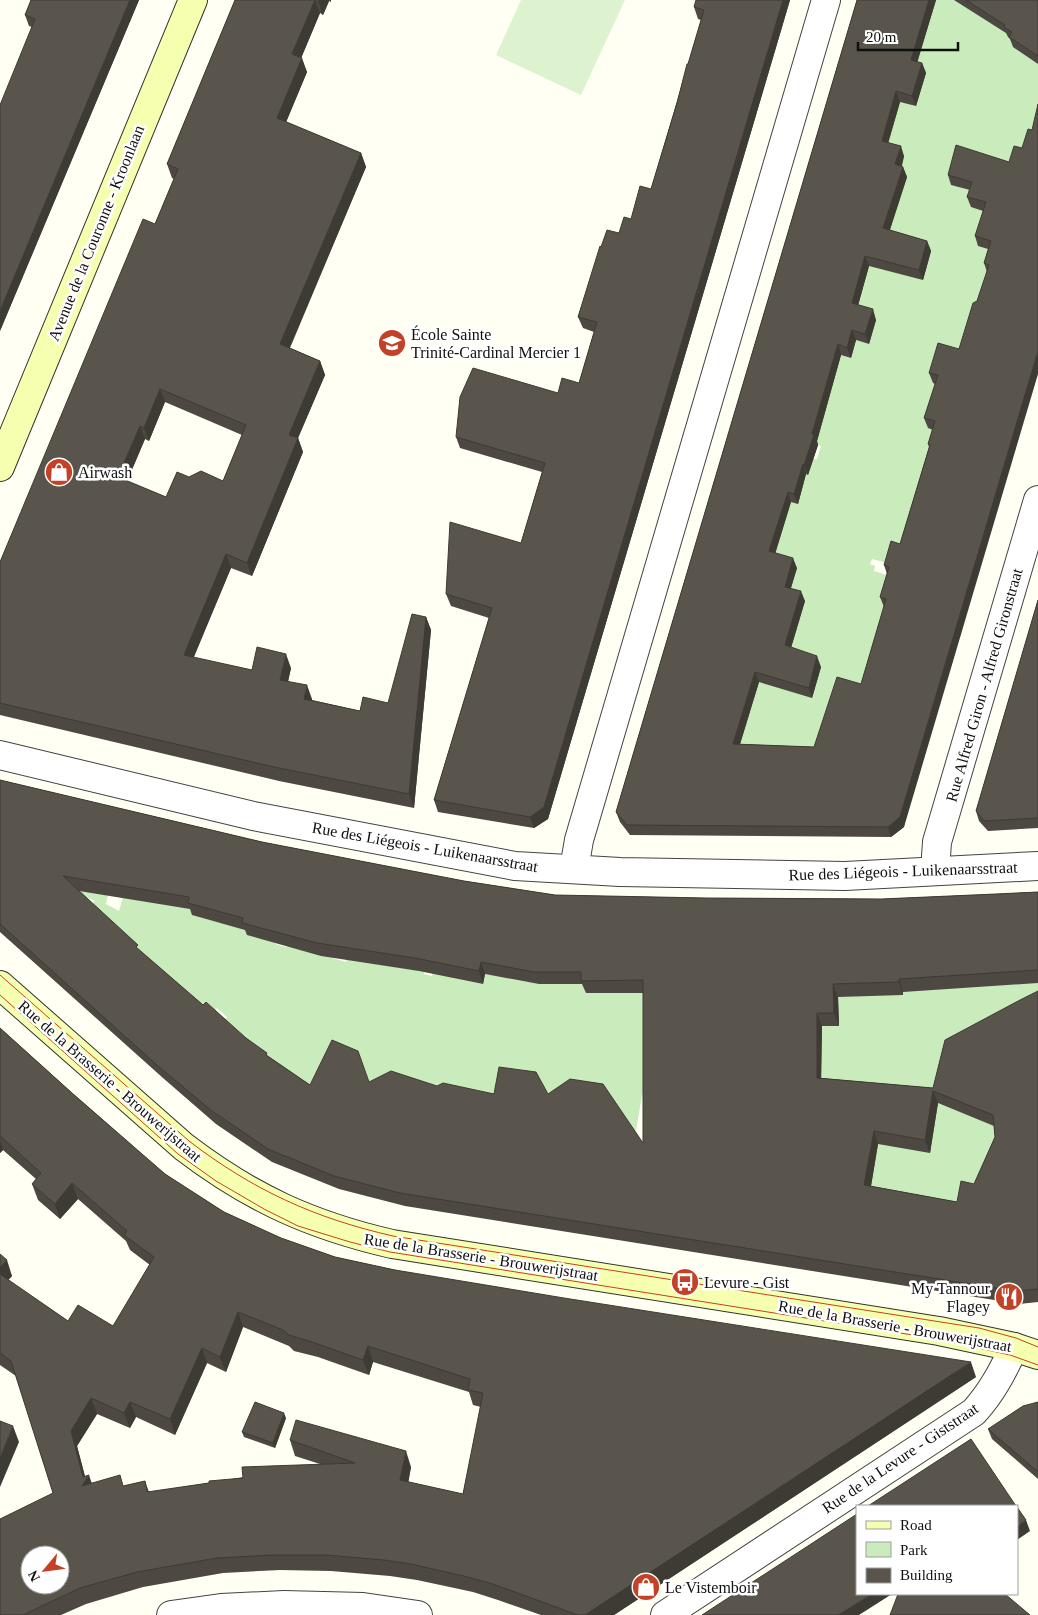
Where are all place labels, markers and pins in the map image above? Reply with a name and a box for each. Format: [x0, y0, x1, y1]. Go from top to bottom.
place label: École Sainte Trinité-Cardinal Mercier 1 [411, 325, 581, 361]
school or university icon: École Sainte Trinité-Cardinal Mercier 1 [377, 328, 407, 358]
shop icon: Airwash [44, 457, 74, 487]
place label: Airwash [78, 464, 132, 481]
bus stop icon: Levure - Gist [670, 1267, 700, 1297]
place label: Levure - Gist [704, 1274, 790, 1291]
place label: My Tannour Flagey [911, 1280, 991, 1316]
restaurant icon: My Tannour Flagey [994, 1282, 1024, 1312]
shop icon: Le Vistemboir [631, 1572, 661, 1602]
place label: Le Vistemboir [665, 1579, 757, 1596]

